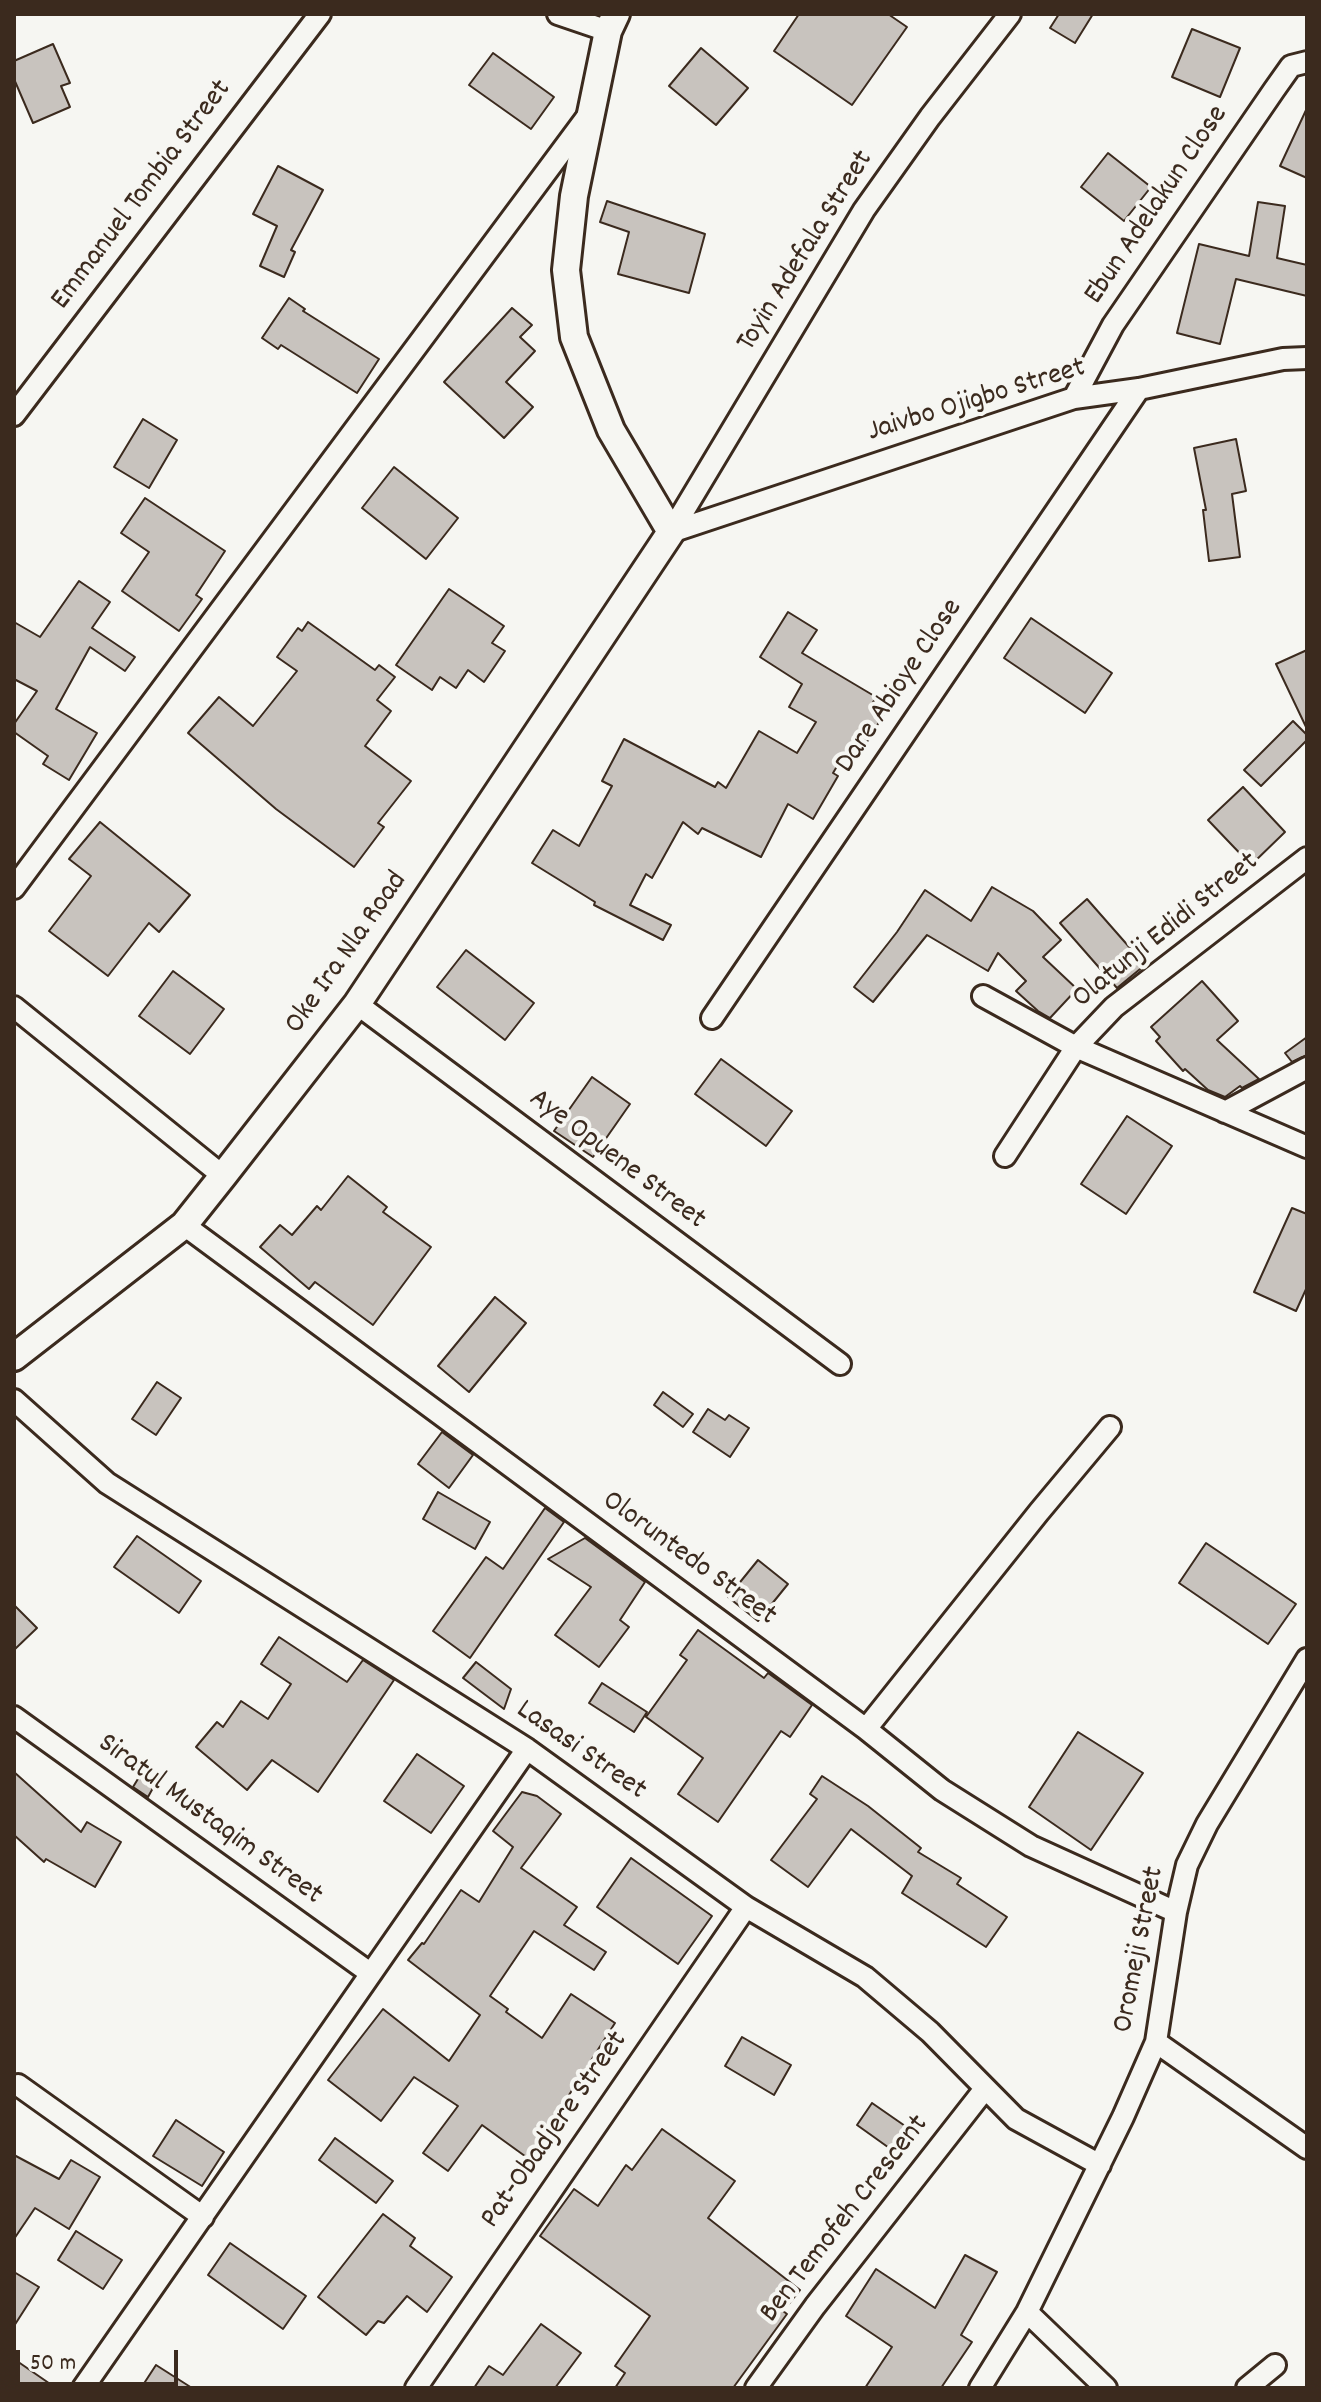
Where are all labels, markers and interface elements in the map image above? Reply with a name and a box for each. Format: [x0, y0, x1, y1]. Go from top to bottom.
street label: Emmanuel Tombia Street [45, 74, 241, 318]
street label: Ebun Adelakun Close [1078, 100, 1238, 312]
street label: Toyin Adefala Street [731, 145, 883, 359]
street label: Jaivbo Ojigbo Street [864, 352, 1090, 452]
street label: Dare Abioye Close [830, 593, 972, 781]
street label: Olatunji Edidi Street [1067, 846, 1267, 1018]
street label: Oke Ira Nla Road [279, 866, 417, 1042]
street label: Aye Opuene Street [520, 1083, 712, 1239]
street label: Oloruntedo Street [594, 1485, 782, 1635]
street label: Lasasi Street [508, 1694, 652, 1810]
street label: Siratul Mustaqim Street [89, 1727, 329, 1915]
street label: Oromeji Street [1107, 1864, 1175, 2036]
street label: Pat-Obadjere Street [475, 2025, 637, 2237]
street label: Ben Temofeh Crescent [754, 2109, 938, 2331]
scale bar [20, 2334, 182, 2384]
text: 50 m [30, 2347, 76, 2381]

